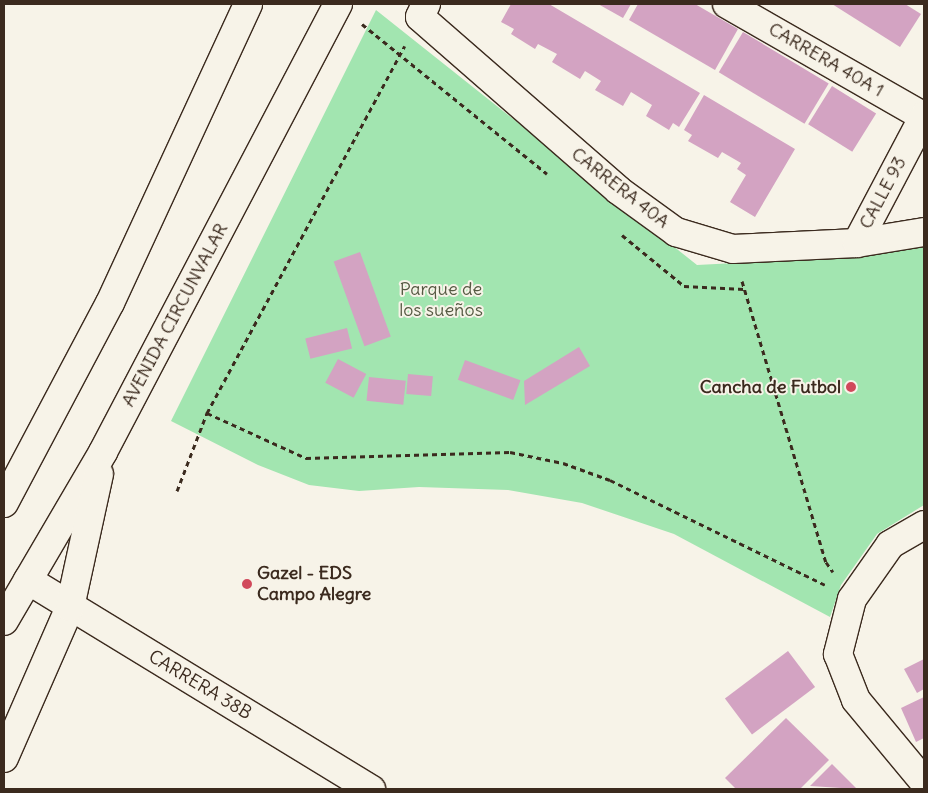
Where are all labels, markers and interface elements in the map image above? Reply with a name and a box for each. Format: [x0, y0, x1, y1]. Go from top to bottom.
street label: CARRERA 40A 1 [765, 18, 887, 102]
street label: CARRERA 40A [567, 143, 673, 233]
street label: CALLE 93 [855, 153, 911, 233]
street label: AVENIDA CIRCUNVALAR [117, 220, 233, 410]
park label: Parque de los sueños [399, 279, 483, 322]
place label: Cancha de Futbol [700, 376, 841, 398]
marker: Cancha de Futbol [845, 381, 857, 393]
place label: Gazel - EDS Campo Alegre [257, 563, 371, 606]
marker: Gazel - EDS Campo Alegre [241, 578, 253, 590]
street label: CARRERA 38B [144, 646, 256, 724]

